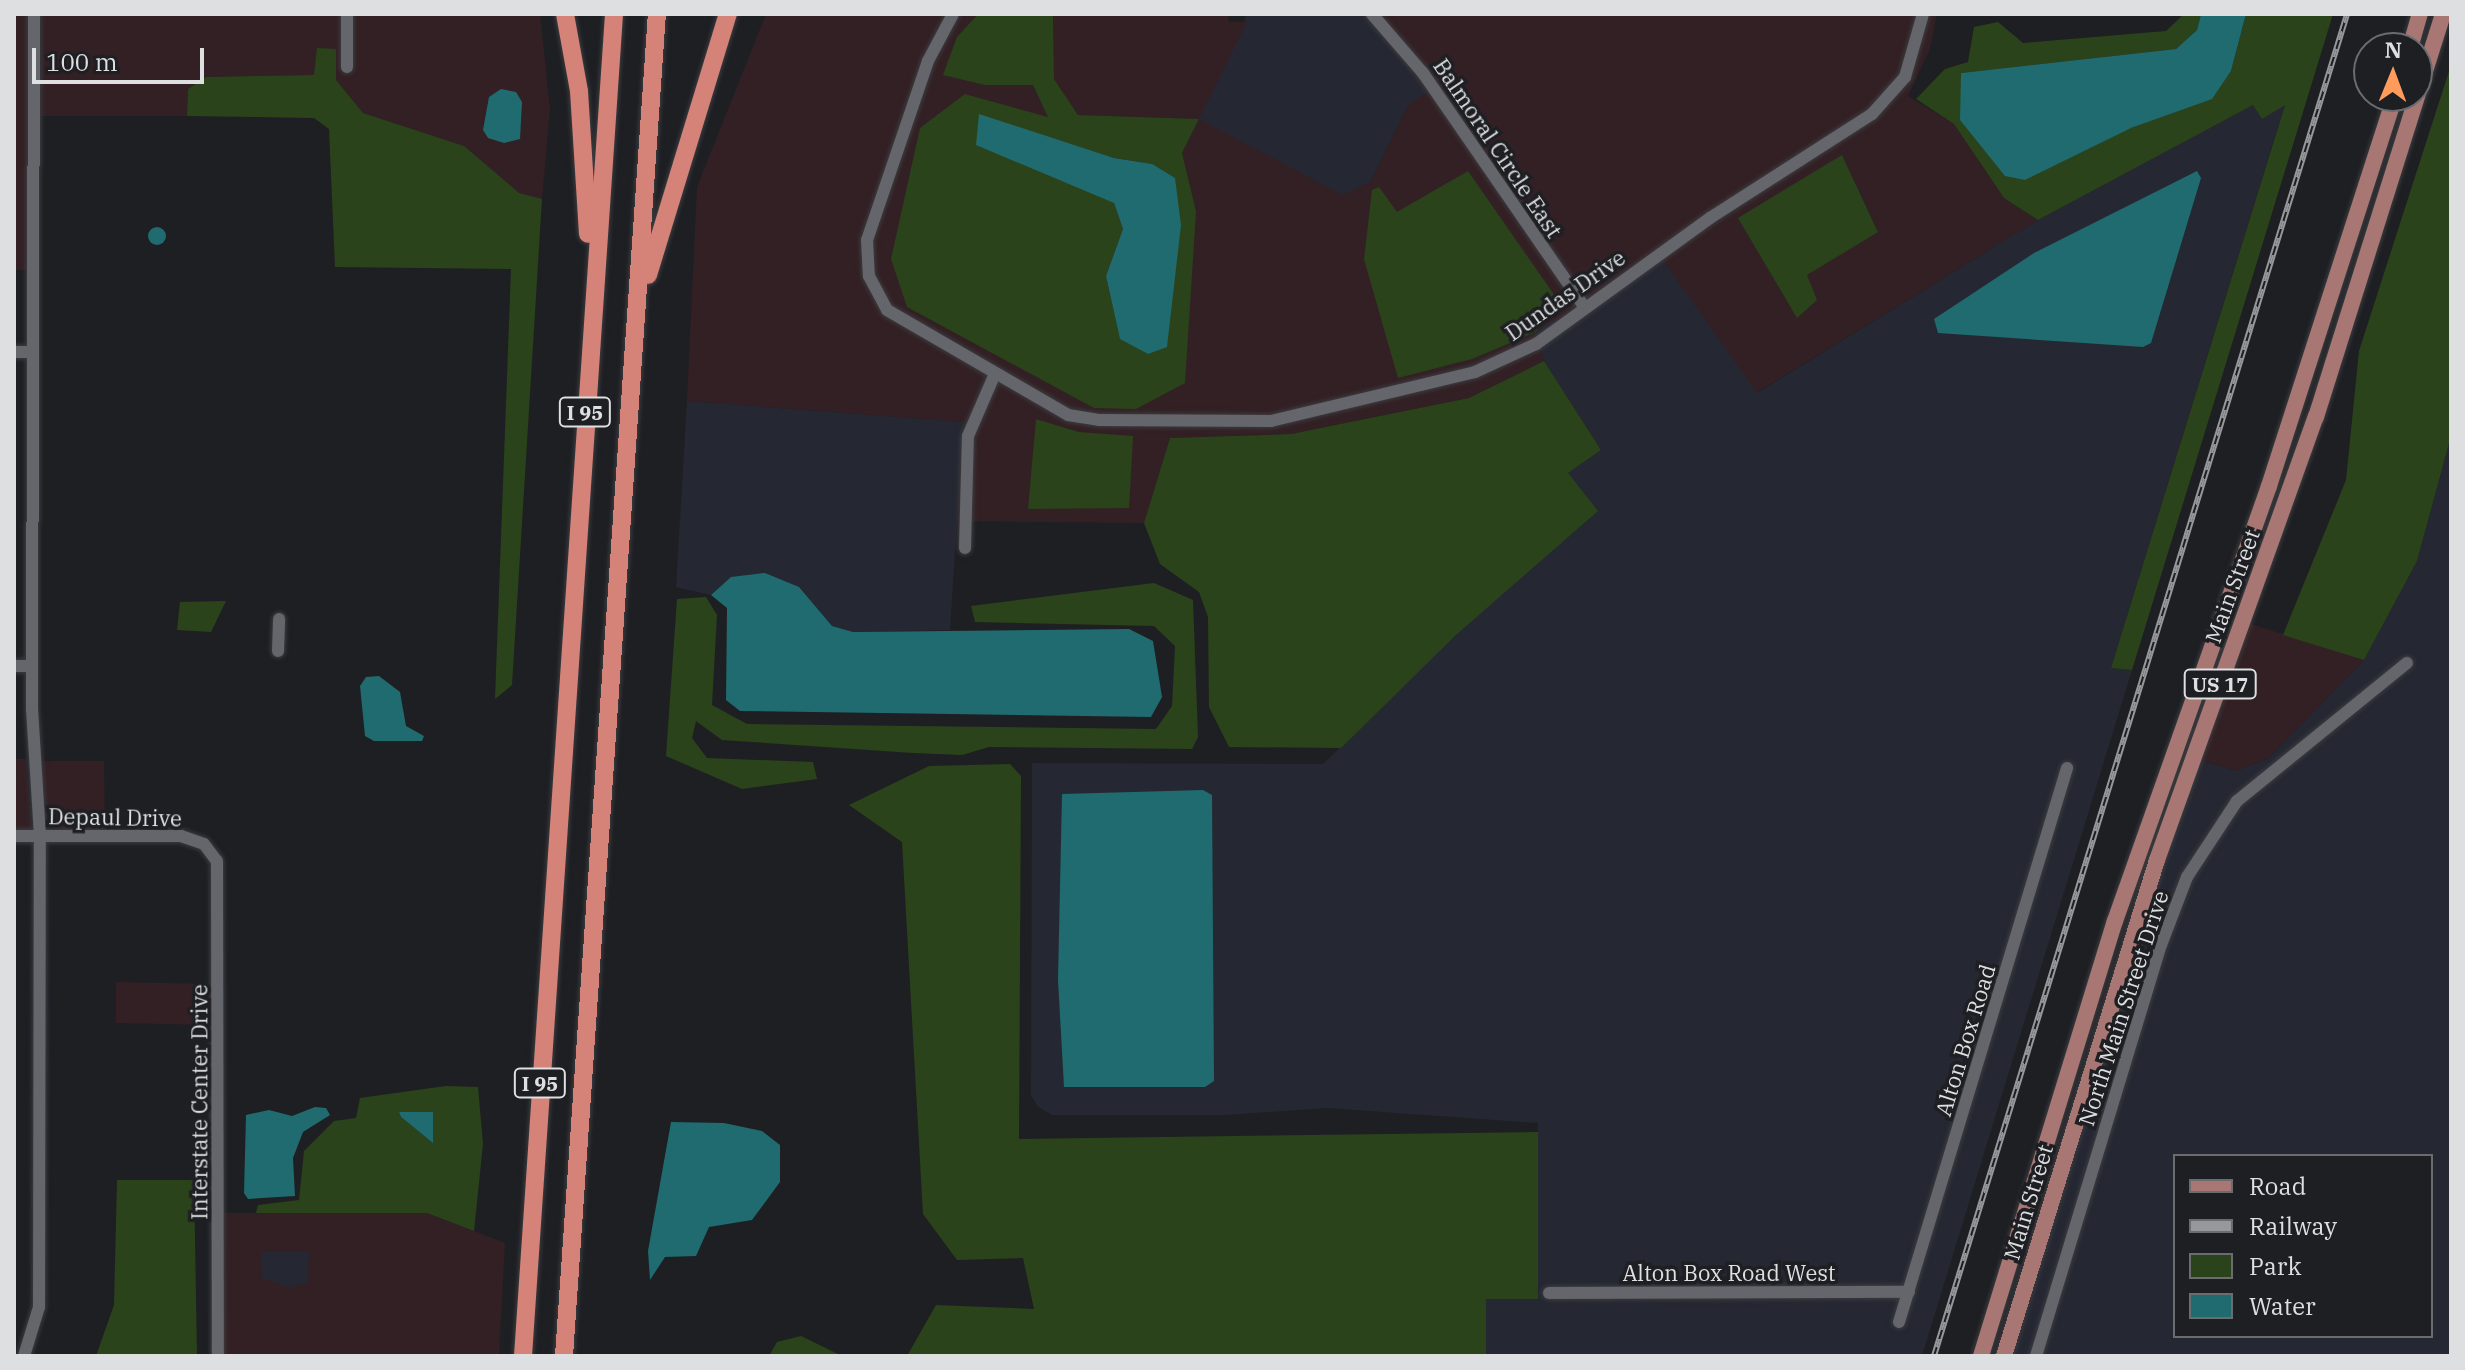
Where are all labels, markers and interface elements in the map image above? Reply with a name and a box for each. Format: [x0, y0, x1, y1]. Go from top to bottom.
scale bar [36, 32, 208, 82]
north arrow [2353, 32, 2433, 112]
text: N [2384, 35, 2402, 64]
text: 100 m [46, 46, 118, 78]
street label: Balmoral Circle East [1428, 53, 1568, 243]
street label: Dundas Drive [1500, 244, 1630, 346]
road number: I 95 [557, 396, 613, 428]
street label: Main Street [2199, 526, 2265, 646]
road number: US 17 [2182, 668, 2258, 700]
street label: Depaul Drive [48, 803, 182, 831]
street label: North Main Street Drive [2072, 887, 2174, 1129]
street label: Alton Box Road [1929, 961, 2001, 1119]
street label: Interstate Center Drive [186, 984, 212, 1220]
road number: I 95 [512, 1067, 568, 1099]
street label: Main Street [1998, 1141, 2058, 1263]
legend [2173, 1154, 2433, 1338]
text: Road [2249, 1170, 2306, 1202]
text: Railway [2249, 1210, 2337, 1242]
text: Park [2249, 1250, 2301, 1282]
street label: Alton Box Road West [1622, 1260, 1836, 1286]
text: Water [2249, 1290, 2316, 1322]

